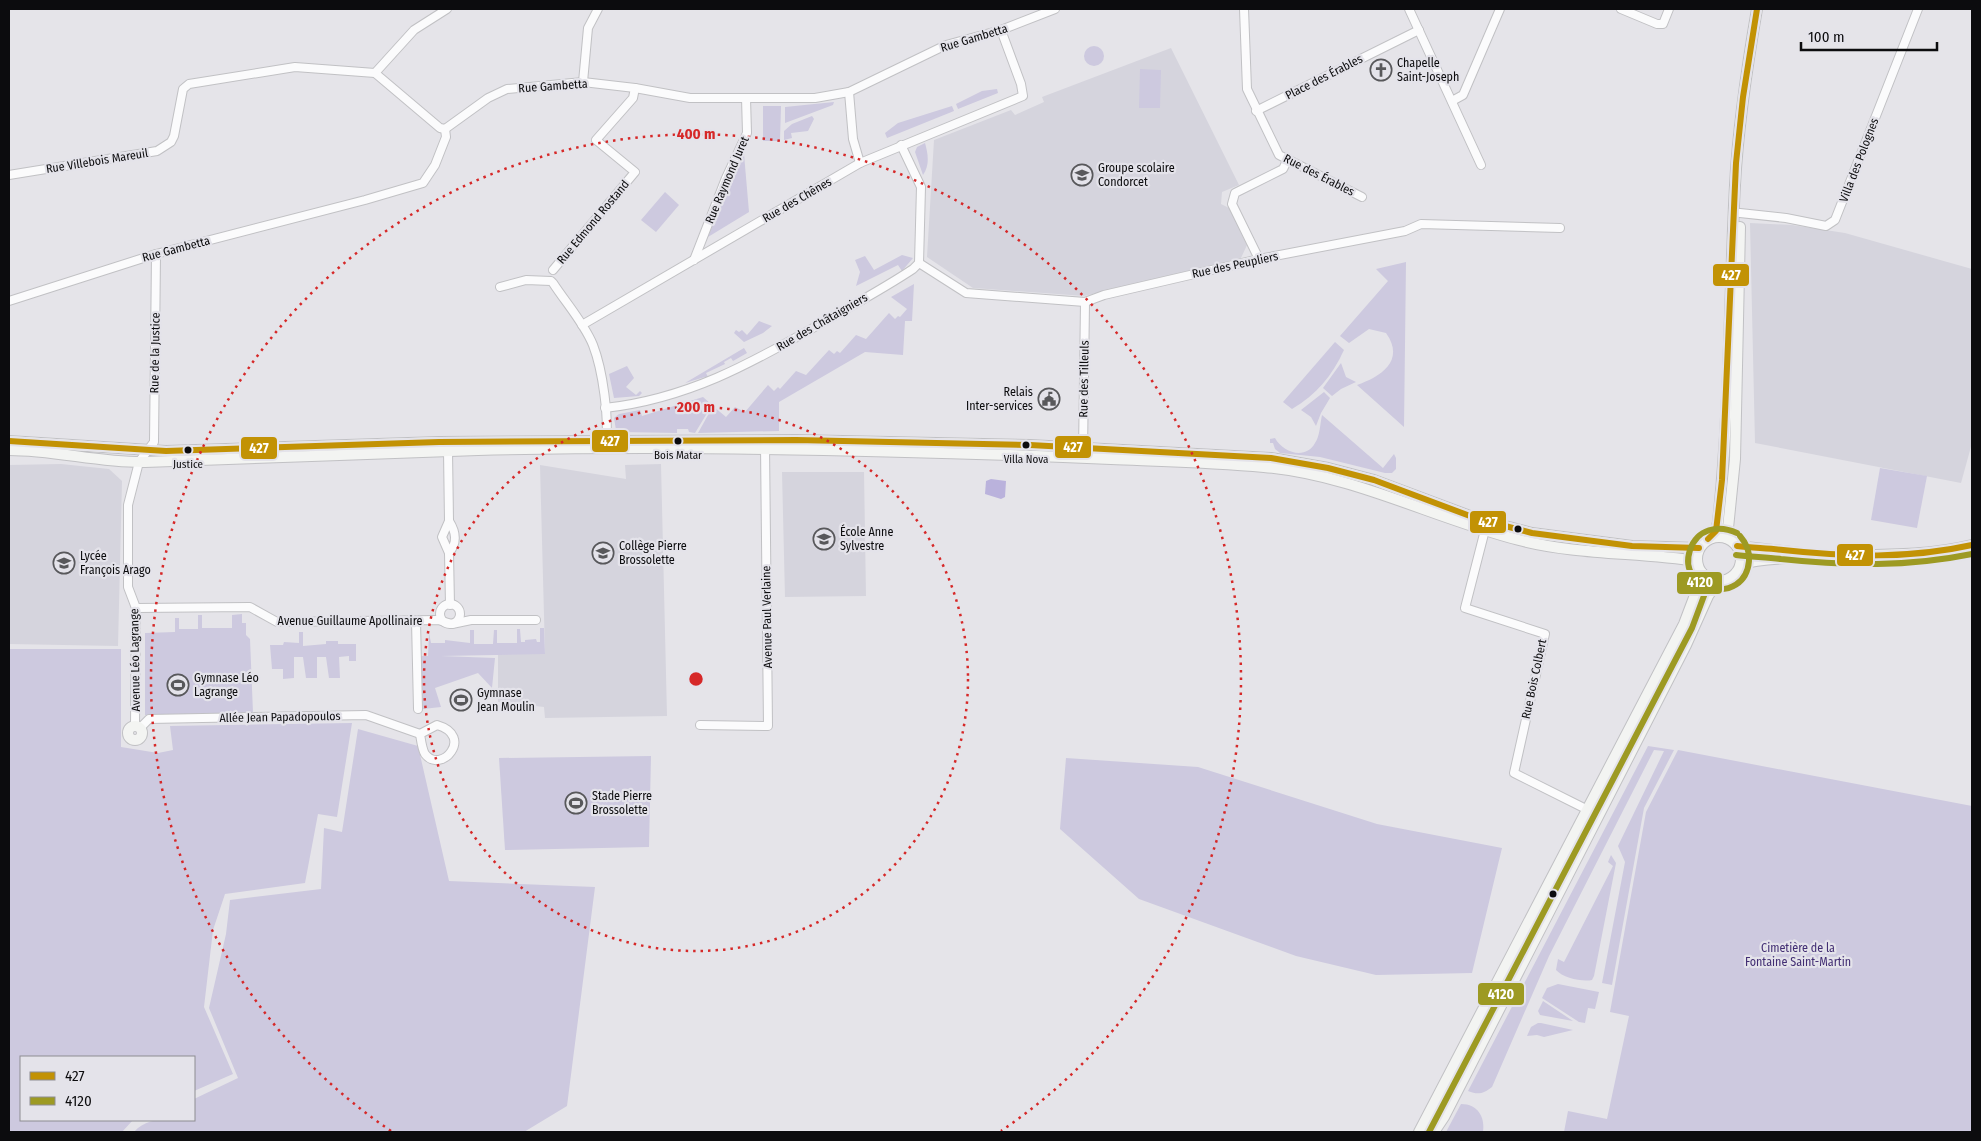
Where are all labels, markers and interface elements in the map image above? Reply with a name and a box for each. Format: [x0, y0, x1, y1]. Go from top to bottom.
scale bar [1801, 20, 1937, 52]
street label: Rue Gambetta [939, 21, 1009, 55]
text: 100 m [1808, 28, 1845, 46]
street label: Place des Érables [1283, 51, 1365, 102]
place label: Chapelle Saint-Joseph [1397, 56, 1459, 84]
church icon: Chapelle Saint-Joseph [1369, 58, 1393, 82]
street label: Rue Gambetta [518, 77, 588, 95]
street label: Villa des Polognes [1837, 116, 1881, 204]
text: 400 m [677, 125, 715, 143]
street label: Rue Raymond Juret [702, 134, 752, 226]
street label: Rue Villebois Mareuil [45, 146, 149, 176]
street label: Rue des Érables [1281, 150, 1357, 199]
place label: Groupe scolaire Condorcet [1098, 161, 1175, 189]
school or university icon: Groupe scolaire Condorcet [1070, 163, 1094, 187]
street label: Rue des Chênes [760, 175, 834, 225]
street label: Rue Edmond Rostand [554, 177, 632, 267]
street label: Rue Gambetta [141, 233, 211, 265]
street label: Rue des Peupliers [1191, 249, 1279, 281]
line badge: 427 [1712, 263, 1750, 287]
text: 427 [1721, 267, 1741, 284]
street label: Rue des Châtaigniers [774, 290, 870, 354]
street label: Rue de la Justice [147, 312, 163, 394]
street label: Rue des Tilleuls [1076, 340, 1092, 418]
place label: Relais Inter-services [966, 385, 1033, 413]
public building icon: Relais Inter-services [1037, 387, 1061, 411]
text: 200 m [676, 398, 715, 416]
line badge: 427 [591, 429, 629, 453]
text: 427 [600, 433, 620, 450]
line badge: 427 [1054, 435, 1092, 459]
line badge: 427 [240, 436, 278, 460]
marker: Bois Matar [673, 436, 683, 446]
text: 427 [1063, 439, 1083, 456]
text: 427 [249, 440, 269, 457]
marker: Villa Nova [1021, 440, 1031, 450]
marker: Justice [183, 445, 193, 455]
place label: Bois Matar [654, 449, 702, 462]
place label: Villa Nova [1004, 453, 1048, 466]
place label: Justice [173, 458, 203, 471]
line badge: 427 [1469, 510, 1507, 534]
text: 427 [1478, 514, 1498, 531]
place label: École Anne Sylvestre [840, 524, 893, 553]
unlabelled marker [1513, 524, 1523, 534]
school or university icon: École Anne Sylvestre [812, 527, 836, 551]
place label: Collège Pierre Brossolette [619, 539, 687, 567]
school or university icon: Collège Pierre Brossolette [591, 541, 615, 565]
line badge: 427 [1836, 543, 1874, 567]
text: 427 [1845, 547, 1865, 564]
place label: Lycée François Arago [80, 549, 151, 577]
school or university icon: Lycée François Arago [52, 551, 76, 575]
street label: Avenue Paul Verlaine [759, 565, 775, 669]
line badge: 4120 [1676, 571, 1723, 595]
text: 4120 [1687, 574, 1714, 591]
street label: Avenue Léo Lagrange [127, 608, 143, 712]
street label: Avenue Guillaume Apollinaire [278, 614, 422, 628]
street label: Rue Bois Colbert [1519, 638, 1549, 720]
centre of rings [687, 670, 705, 688]
place label: Gymnase Léo Lagrange [194, 671, 259, 699]
sports icon: Gymnase Léo Lagrange [166, 673, 190, 697]
place label: Gymnase Jean Moulin [477, 686, 535, 714]
sports icon: Gymnase Jean Moulin [449, 688, 473, 712]
street label: Allée Jean Papadopoulos [219, 709, 341, 725]
place label: Stade Pierre Brossolette [592, 789, 652, 817]
sports icon: Stade Pierre Brossolette [564, 791, 588, 815]
unlabelled marker [1548, 889, 1558, 899]
park label: Cimetière de la Fontaine Saint-Martin [1745, 941, 1851, 969]
line badge: 4120 [1477, 982, 1525, 1006]
text: 4120 [1488, 986, 1515, 1003]
legend [20, 1056, 195, 1121]
text: 427 [65, 1067, 85, 1085]
text: 4120 [65, 1092, 92, 1110]

